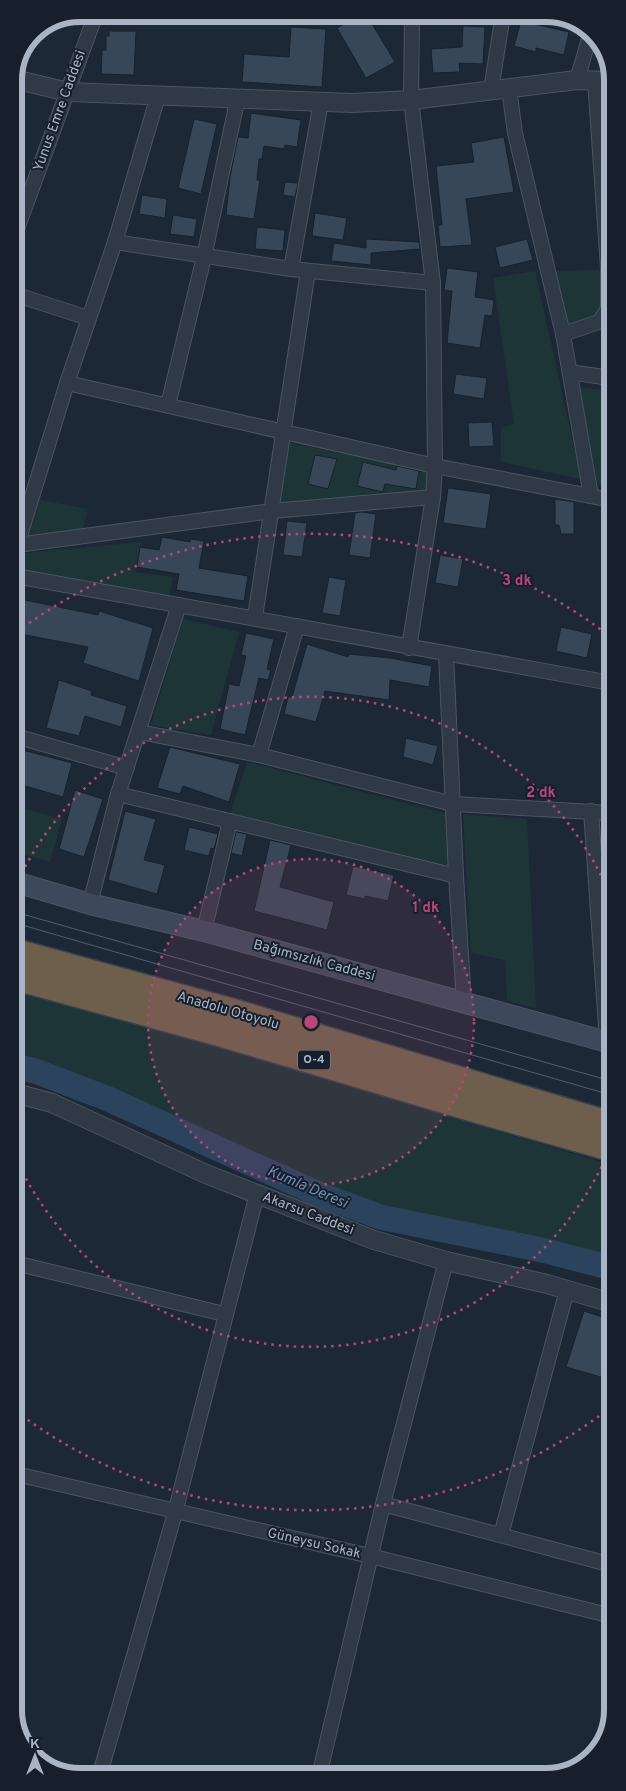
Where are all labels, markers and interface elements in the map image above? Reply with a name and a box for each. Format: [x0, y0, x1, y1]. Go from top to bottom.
street label: Yunus Emre Caddesi [30, 48, 90, 174]
text: 3 dk [502, 572, 532, 591]
text: 2 dk [526, 784, 556, 803]
text: 1 dk [413, 899, 439, 918]
street label: Bağımsızlık Caddesi [251, 937, 377, 985]
street label: Anadolu Otoyolu [175, 988, 281, 1034]
centre of rings [302, 1013, 320, 1031]
road number: O-4 [298, 1050, 330, 1070]
water label: Kumla Deresi [264, 1163, 351, 1214]
street label: Akarsu Caddesi [260, 1189, 356, 1239]
street label: Güneysu Sokak [266, 1525, 362, 1563]
north arrow [10, 1731, 60, 1781]
text: K [30, 1736, 40, 1753]

